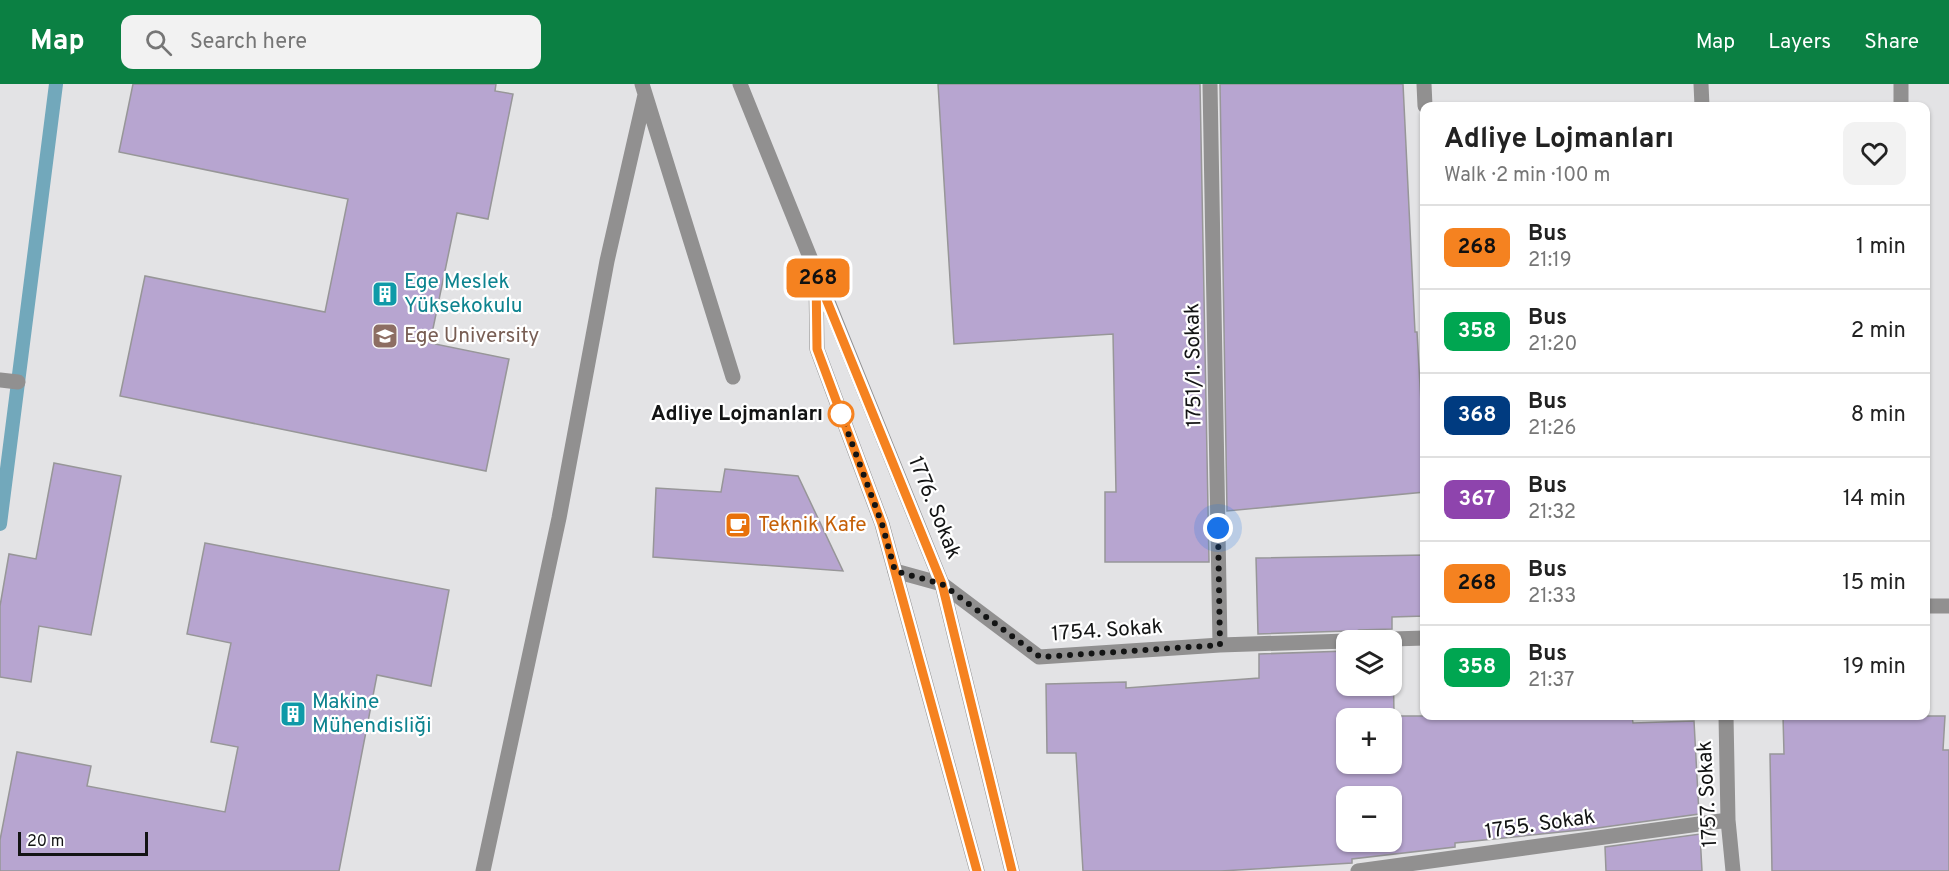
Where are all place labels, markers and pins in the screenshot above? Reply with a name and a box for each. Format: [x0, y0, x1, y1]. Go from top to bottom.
place label: Ege Meslek Yüksekokulu [404, 269, 523, 320]
building icon: Ege Meslek Yüksekokulu [370, 279, 400, 309]
school or university icon: Ege University [370, 321, 400, 351]
place label: Ege University [404, 323, 539, 350]
place label: Adliye Lojmanları [651, 401, 823, 428]
marker: Adliye Lojmanları [828, 401, 854, 427]
cafe icon: Teknik Kafe [723, 510, 753, 540]
place label: Teknik Kafe [758, 512, 867, 539]
place label: Makine Mühendisliği [312, 689, 431, 740]
building icon: Makine Mühendisliği [278, 699, 308, 729]

